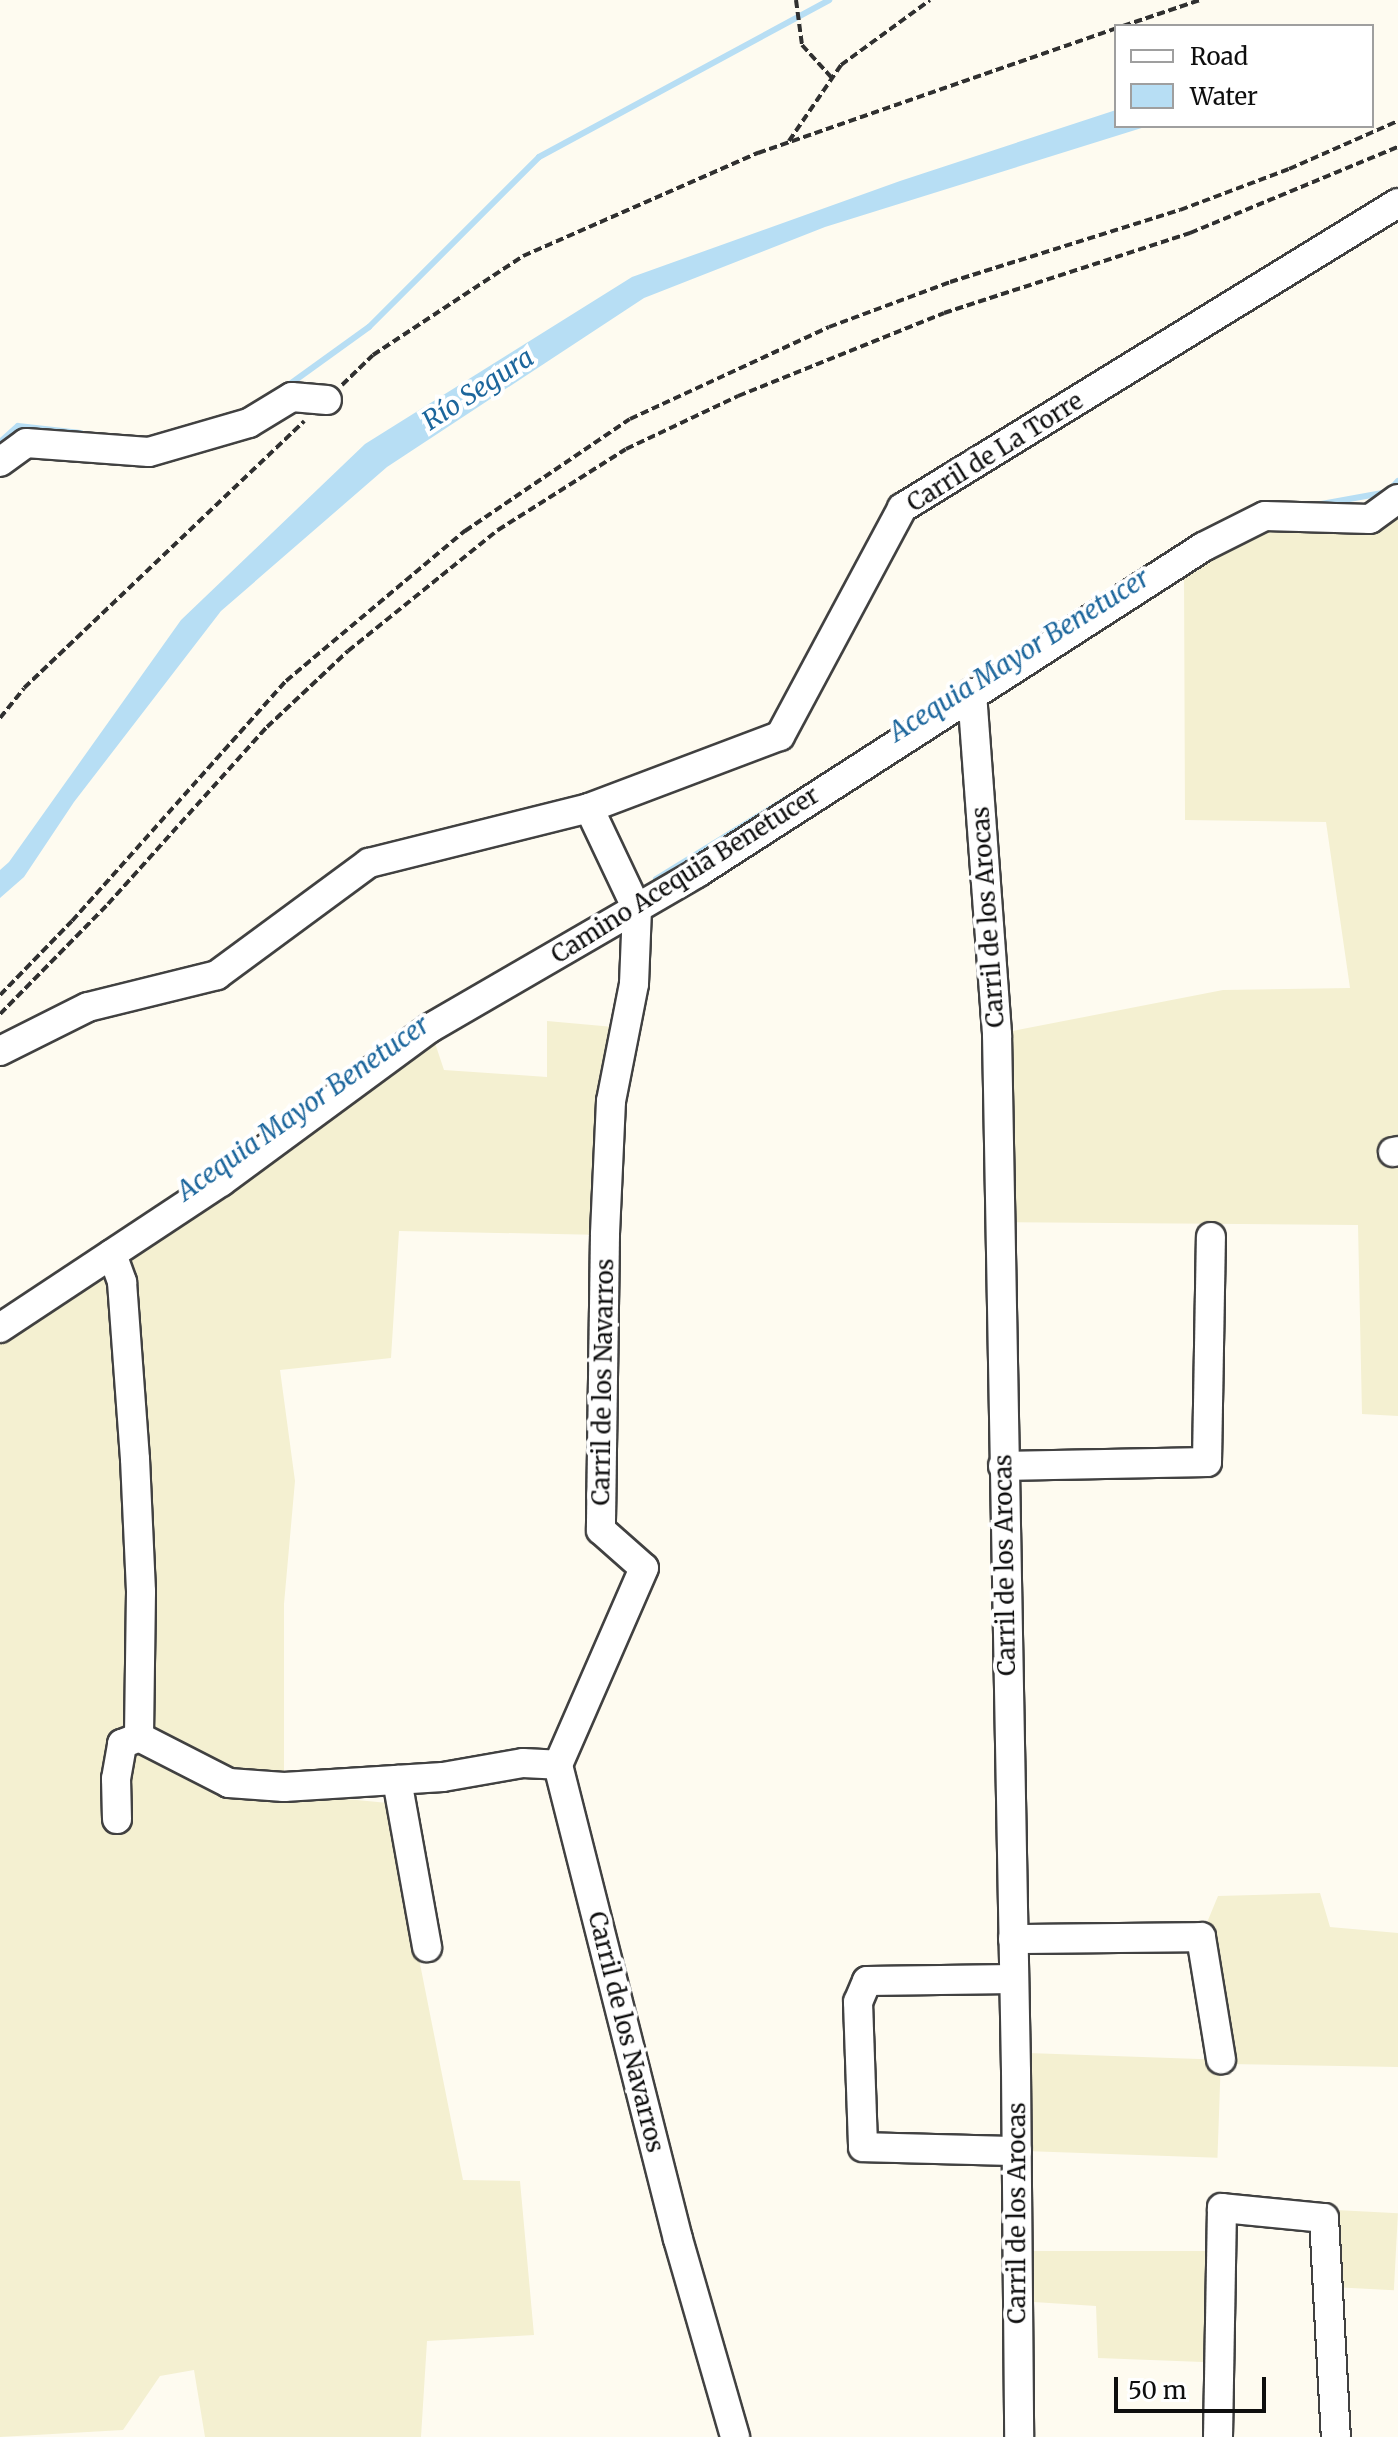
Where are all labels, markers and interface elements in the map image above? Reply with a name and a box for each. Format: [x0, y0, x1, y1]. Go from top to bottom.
legend [1114, 24, 1374, 128]
text: Road [1190, 41, 1248, 72]
text: Water [1190, 81, 1258, 112]
water label: Río Segura [417, 342, 539, 436]
street label: Carril de La Torre [902, 386, 1088, 518]
water label: Acequia Mayor Benetucer [883, 562, 1155, 748]
street label: Camino Acequia Benetucer [546, 781, 824, 969]
street label: Carril de los Arocas [966, 805, 1010, 1029]
water label: Acequia Mayor Benetucer [171, 1009, 435, 1207]
street label: Carril de los Navarros [586, 1258, 620, 1506]
street label: Carril de los Arocas [989, 1454, 1021, 1676]
street label: Carril de los Navarros [582, 1909, 670, 2155]
street label: Carril de los Arocas [1003, 2102, 1031, 2324]
scale bar [1118, 2361, 1270, 2411]
text: 50 m [1128, 2375, 1187, 2406]

